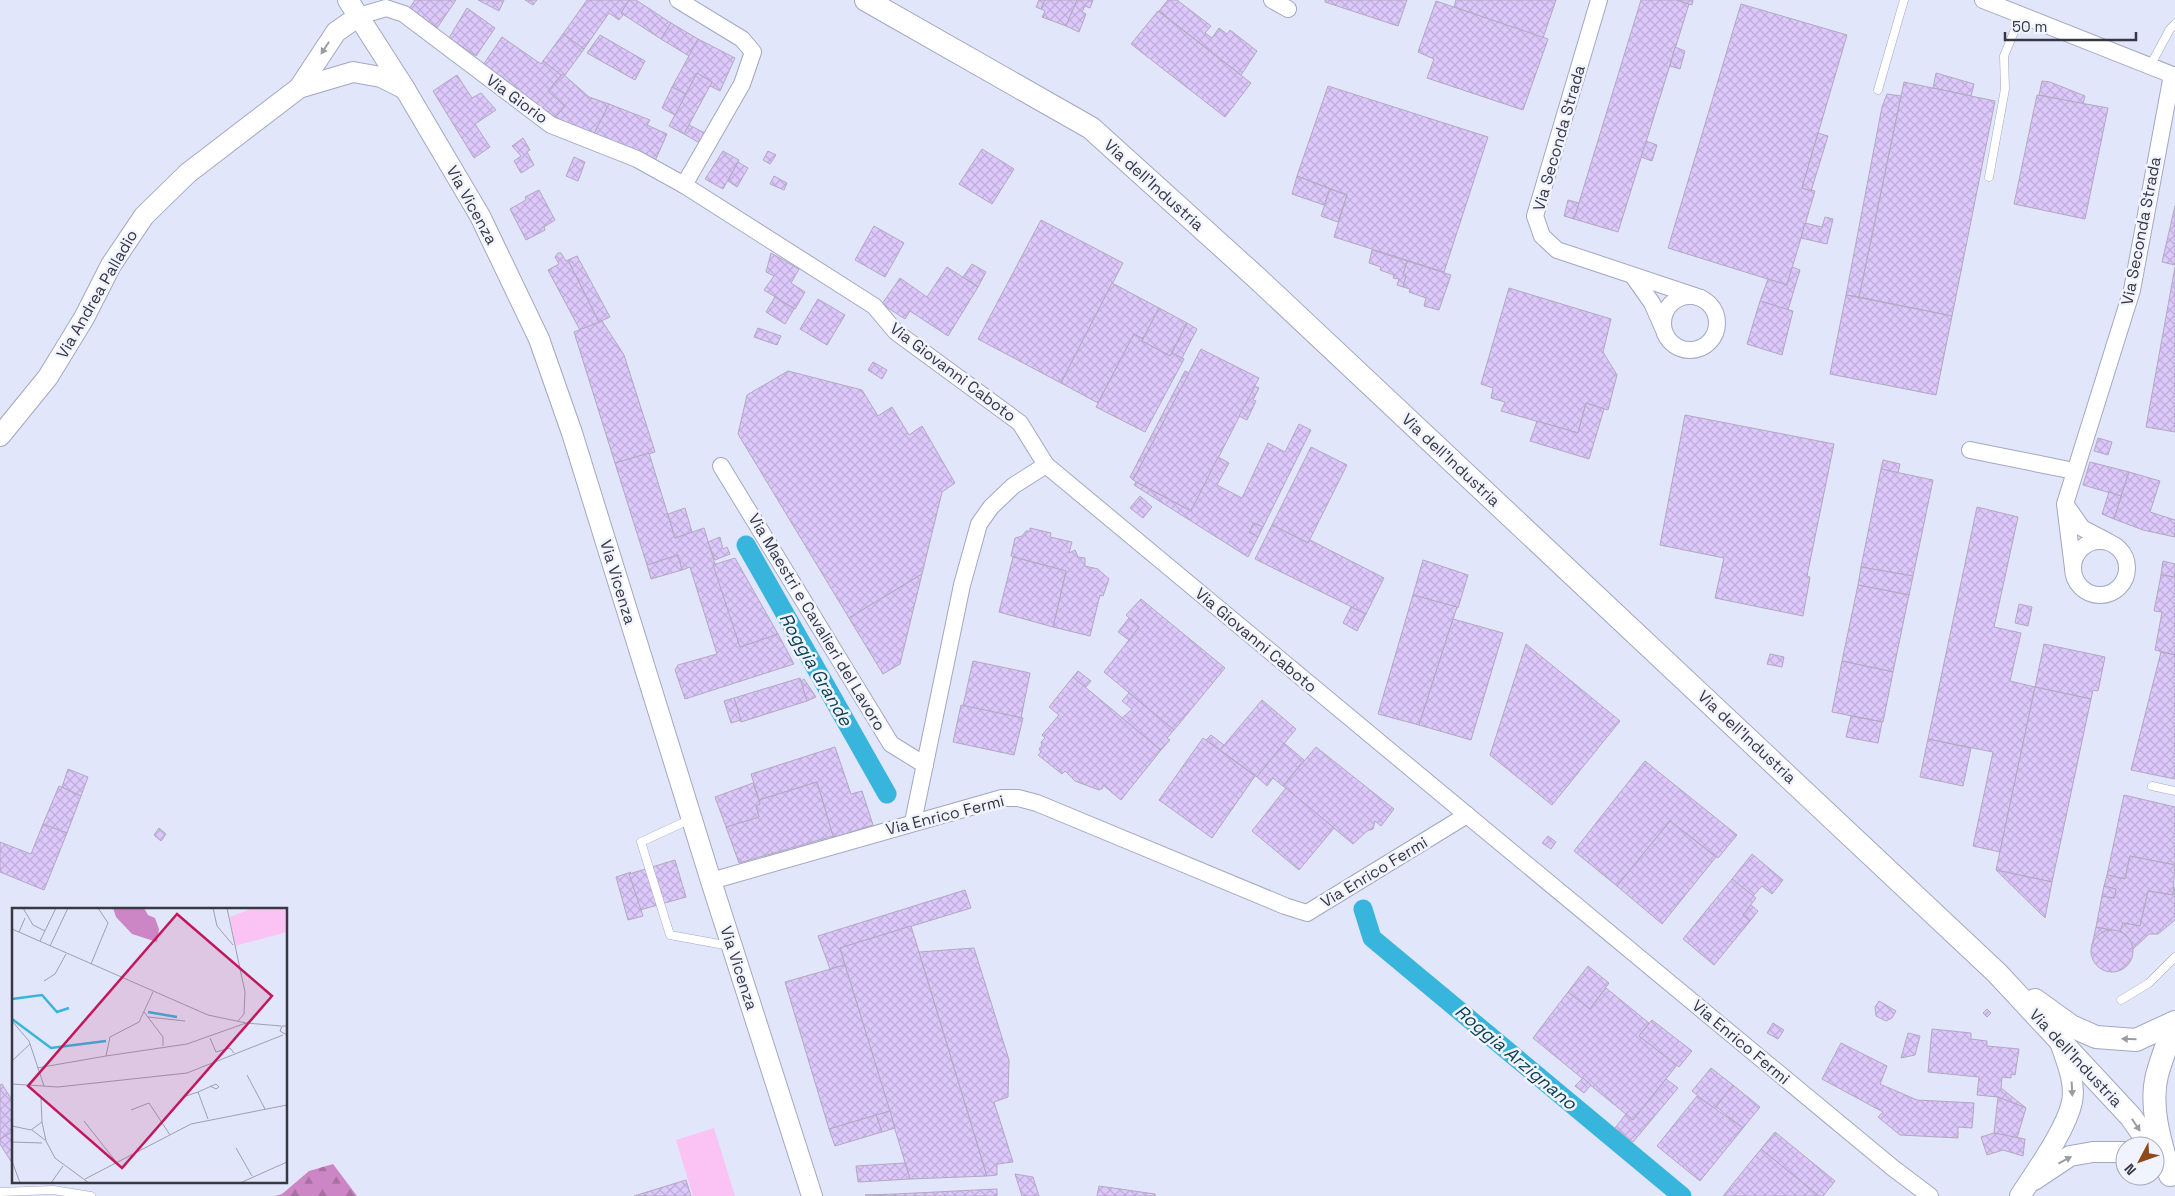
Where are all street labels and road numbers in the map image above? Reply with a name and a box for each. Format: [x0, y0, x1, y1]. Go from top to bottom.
street label: Via Seconda Strada [1528, 63, 1590, 213]
street label: Via Giorio [482, 70, 552, 128]
street label: Via dell'Industria [1100, 135, 1208, 235]
street label: Via Seconda Strada [2116, 155, 2166, 307]
street label: Via Vicenza [442, 162, 502, 248]
street label: Via Andrea Palladio [52, 226, 142, 362]
street label: Via Giovanni Caboto [886, 318, 1020, 426]
street label: Via dell'Industria [1397, 409, 1505, 511]
street label: Via Maestri e Cavalieri del Lavoro [744, 510, 890, 734]
street label: Via Vicenza [595, 537, 641, 627]
street label: Via Giovanni Caboto [1191, 583, 1321, 697]
street label: Via dell'Industria [1693, 686, 1801, 788]
street label: Via Enrico Fermi [884, 790, 1006, 840]
street label: Via Enrico Fermi [1317, 832, 1431, 912]
street label: Via Vicenza [716, 923, 762, 1013]
street label: Via Enrico Fermi [1688, 995, 1794, 1089]
street label: Via dell'Industria [2025, 1004, 2127, 1112]

